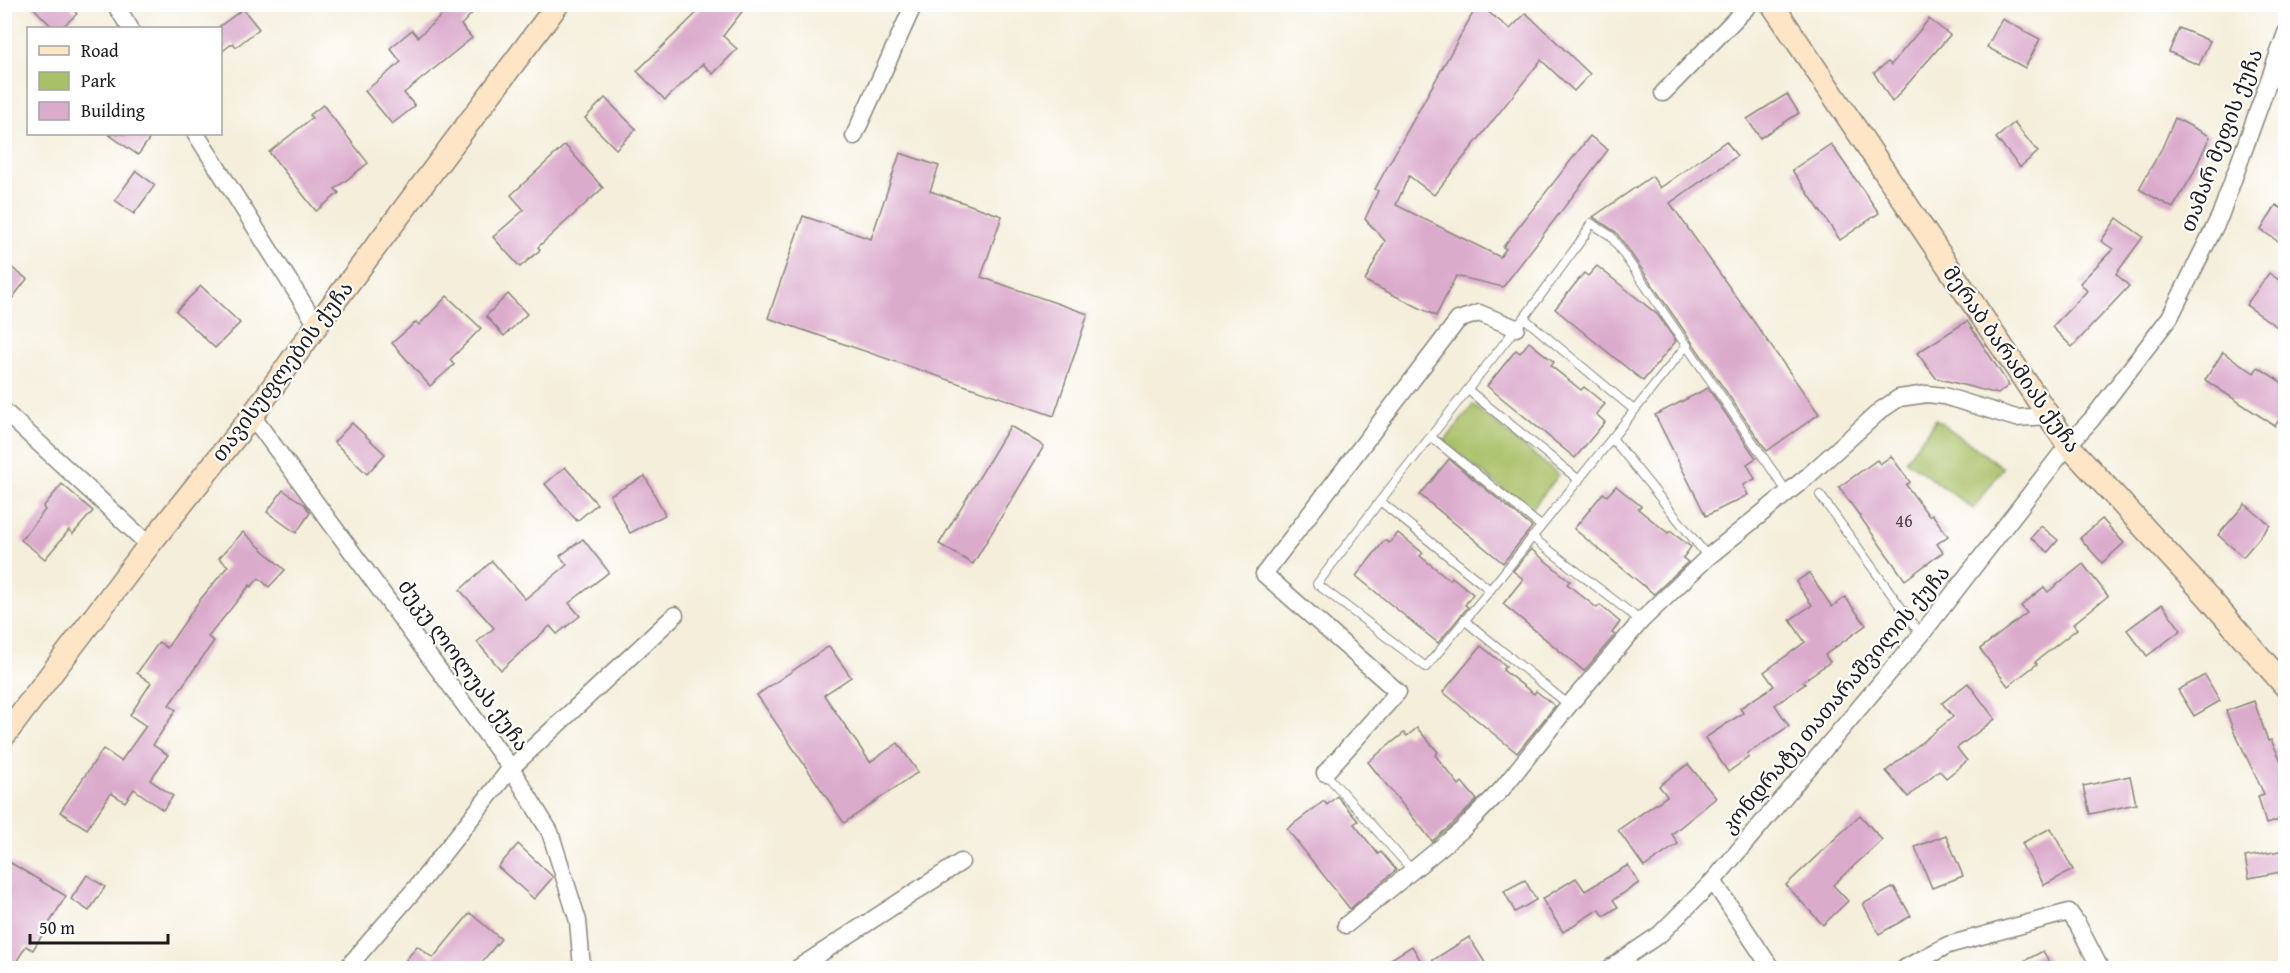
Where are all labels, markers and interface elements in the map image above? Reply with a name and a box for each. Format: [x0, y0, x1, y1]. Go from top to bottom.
legend [27, 27, 222, 135]
text: Road [81, 37, 119, 64]
street label: თამარ მეფის ქუჩა [2172, 44, 2270, 236]
text: Park [81, 67, 117, 94]
text: Building [81, 97, 145, 124]
street label: მერაბ ბარამიას ქუჩა [1936, 259, 2088, 459]
street label: თავისუფლების ქუჩა [204, 274, 360, 468]
house number: 46 [1895, 507, 1913, 534]
street label: კონდრატე თათარაშვილის ქუჩა [1713, 558, 1957, 840]
street label: ძუკუ ლოლუას ქუჩა [391, 572, 537, 758]
scale bar [30, 907, 168, 945]
text: 50 m [39, 914, 75, 941]

